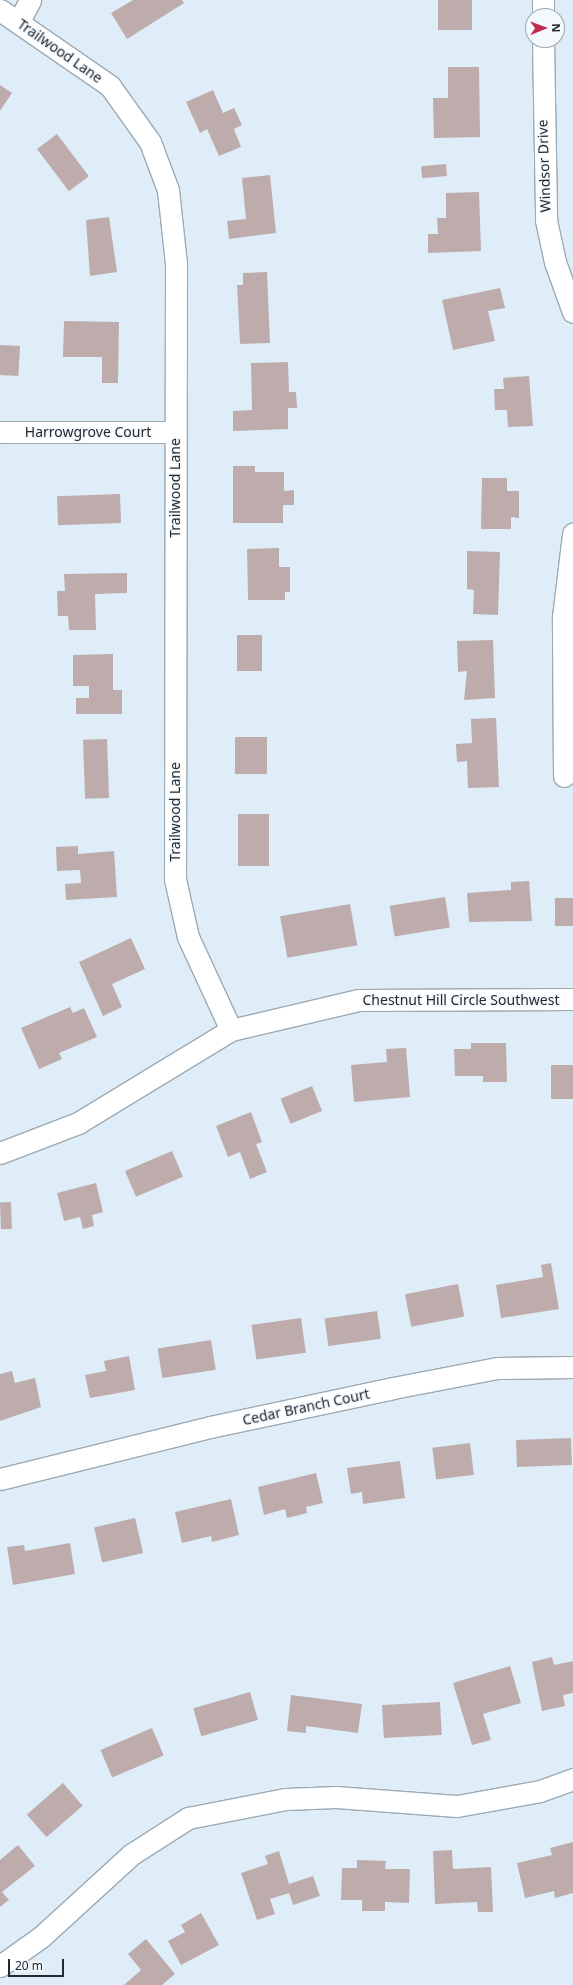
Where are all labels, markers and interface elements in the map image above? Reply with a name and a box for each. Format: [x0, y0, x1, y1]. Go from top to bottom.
north arrow [525, 8, 565, 48]
street label: Trailwood Lane [14, 16, 106, 86]
text: N [549, 23, 564, 32]
street label: Windsor Drive [534, 119, 554, 213]
street label: Harrowgrove Court [25, 424, 151, 440]
street label: Trailwood Lane [167, 438, 183, 538]
street label: Trailwood Lane [167, 762, 183, 862]
street label: Chestnut Hill Circle Southwest [362, 992, 560, 1008]
street label: Cedar Branch Court [241, 1385, 371, 1429]
scale bar [10, 1951, 66, 1977]
text: 20 m [15, 1957, 43, 1974]

